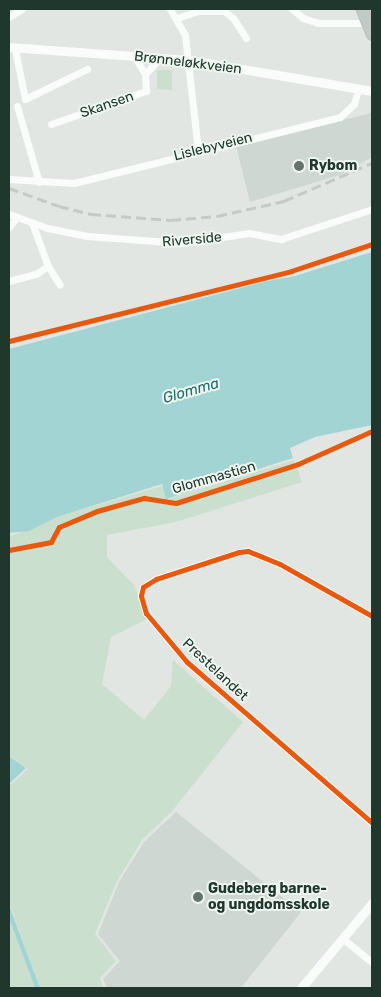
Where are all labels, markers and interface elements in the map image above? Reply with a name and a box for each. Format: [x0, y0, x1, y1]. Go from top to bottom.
street label: Brønneløkkveien [133, 48, 243, 78]
street label: Skansen [78, 88, 136, 122]
street label: Lislebyveien [172, 129, 254, 165]
place label: Rybom [309, 158, 357, 174]
marker: Rybom [293, 160, 305, 172]
street label: Riverside [161, 229, 223, 251]
water label: Glomma [161, 374, 221, 408]
street label: Glommastien [170, 458, 258, 498]
street label: Prestelandet [179, 635, 251, 705]
place label: Gudeberg barne- og ungdomsskole [208, 881, 330, 914]
marker: Gudeberg barne- og ungdomsskole [192, 891, 204, 903]

